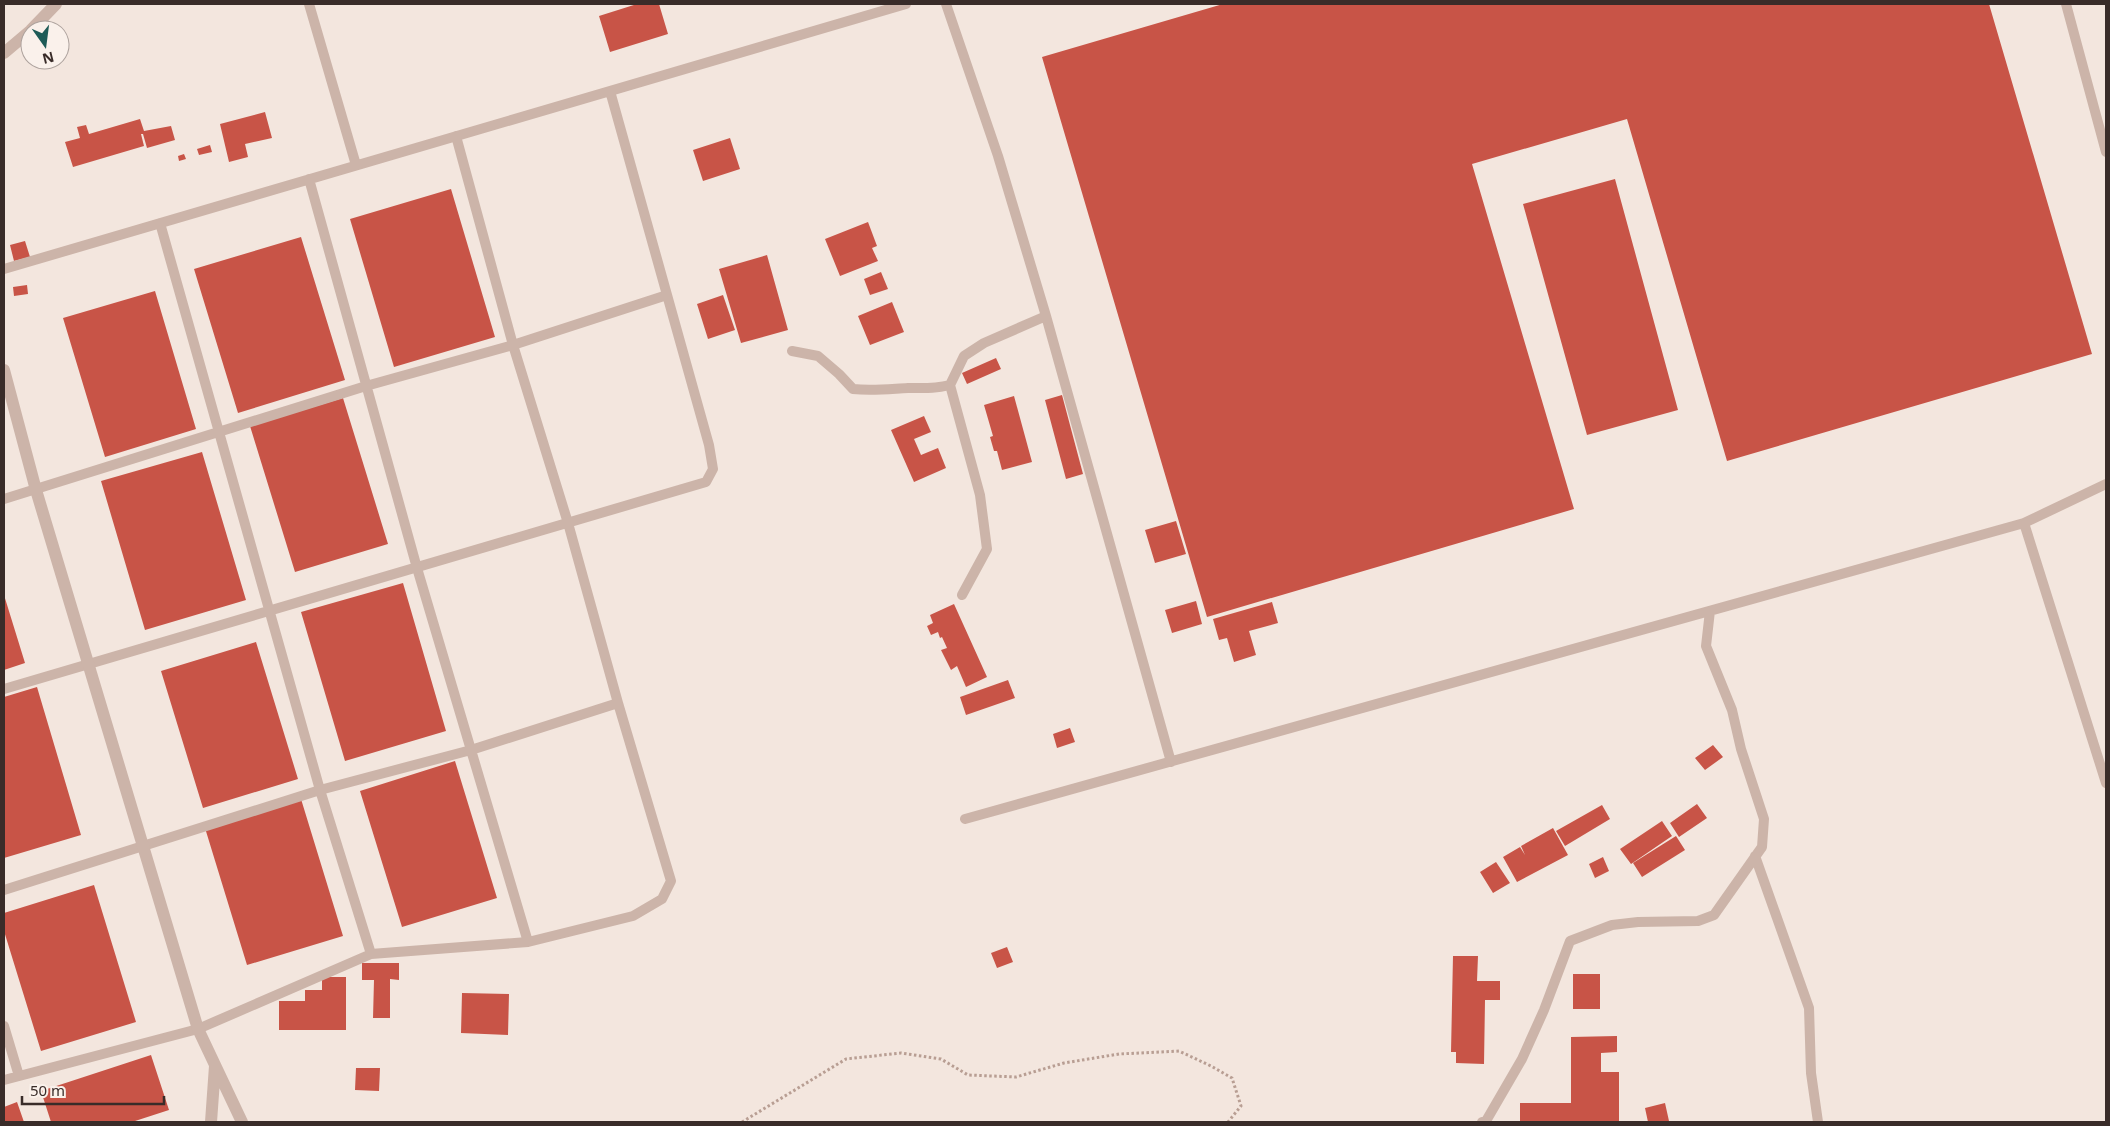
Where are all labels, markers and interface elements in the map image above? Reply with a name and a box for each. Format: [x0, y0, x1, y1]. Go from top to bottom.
north arrow [20, 20, 70, 70]
text: N [40, 48, 56, 69]
scale bar [22, 1074, 165, 1106]
text: 50 m [30, 1080, 65, 1100]

